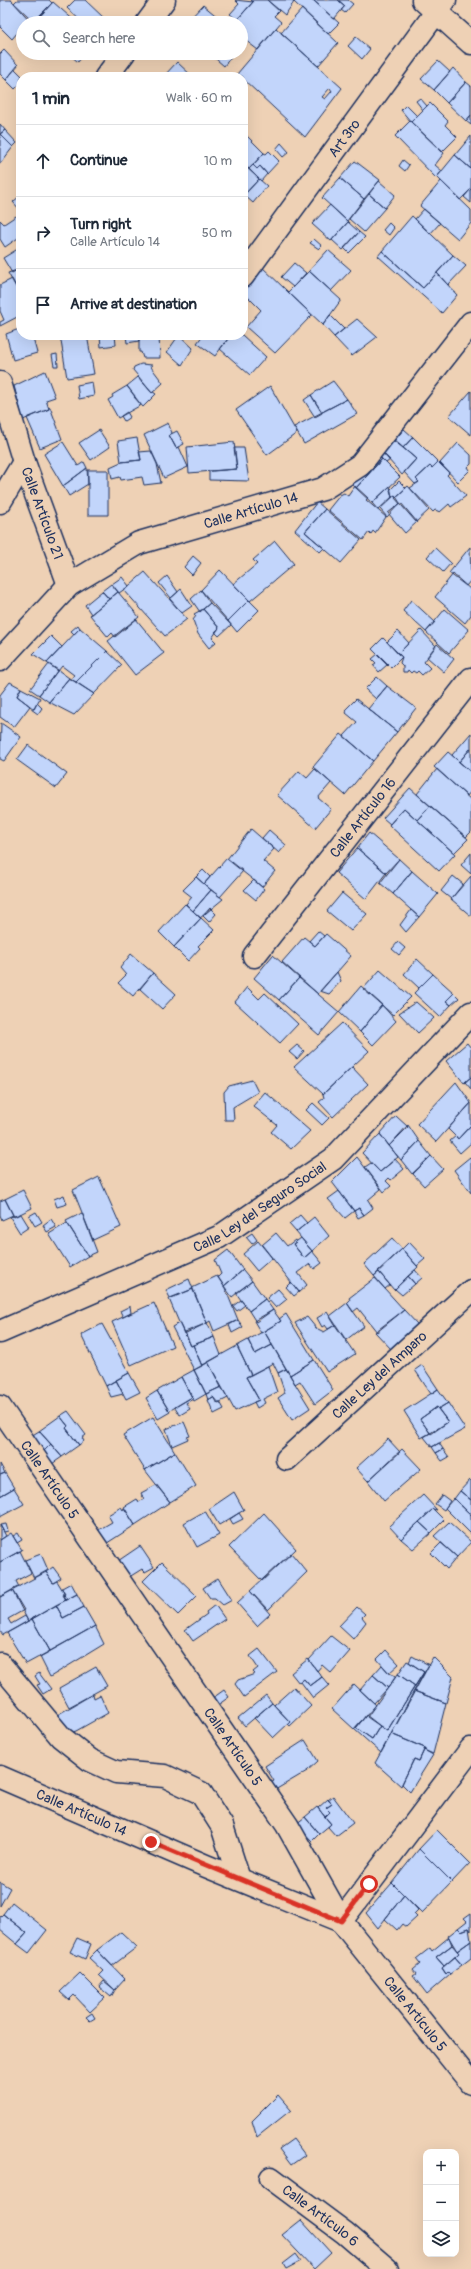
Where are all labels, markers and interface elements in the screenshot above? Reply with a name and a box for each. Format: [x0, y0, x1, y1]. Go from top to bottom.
search box [16, 16, 248, 60]
icon: search [30, 27, 52, 49]
text: Search here [62, 29, 135, 48]
text: 1 min [32, 88, 70, 109]
text: Walk · 60 m [166, 90, 232, 106]
street label: Art 3ro [325, 116, 364, 161]
icon: ahead [32, 150, 54, 172]
text: Continue [70, 151, 128, 170]
text: 10 m [204, 153, 232, 169]
text: Turn right [70, 215, 131, 234]
icon: right [32, 222, 54, 244]
text: 50 m [202, 225, 232, 241]
text: Calle Artículo 14 [70, 234, 160, 250]
icon: arrive [32, 294, 54, 316]
text: Arrive at destination [70, 295, 197, 314]
street label: Calle Artículo 21 [18, 465, 67, 562]
street label: Calle Artículo 14 [202, 489, 300, 533]
street label: Calle Artículo 16 [326, 774, 400, 861]
street label: Calle Ley del Seguro Social [191, 1158, 330, 1256]
street label: Calle Ley del Amparo [329, 1327, 431, 1423]
street label: Calle Artículo 5 [17, 1437, 82, 1522]
street label: Calle Artículo 5 [200, 1705, 266, 1789]
street label: Calle Artículo 14 [34, 1786, 129, 1840]
route end [142, 1833, 160, 1851]
route start [360, 1875, 378, 1893]
street label: Calle Artículo 5 [380, 1973, 450, 2055]
map controls [423, 2149, 459, 2257]
button: + [423, 2149, 459, 2185]
street label: Calle Artículo 6 [279, 2181, 362, 2250]
button: − [423, 2185, 459, 2221]
button: layers [423, 2221, 459, 2257]

